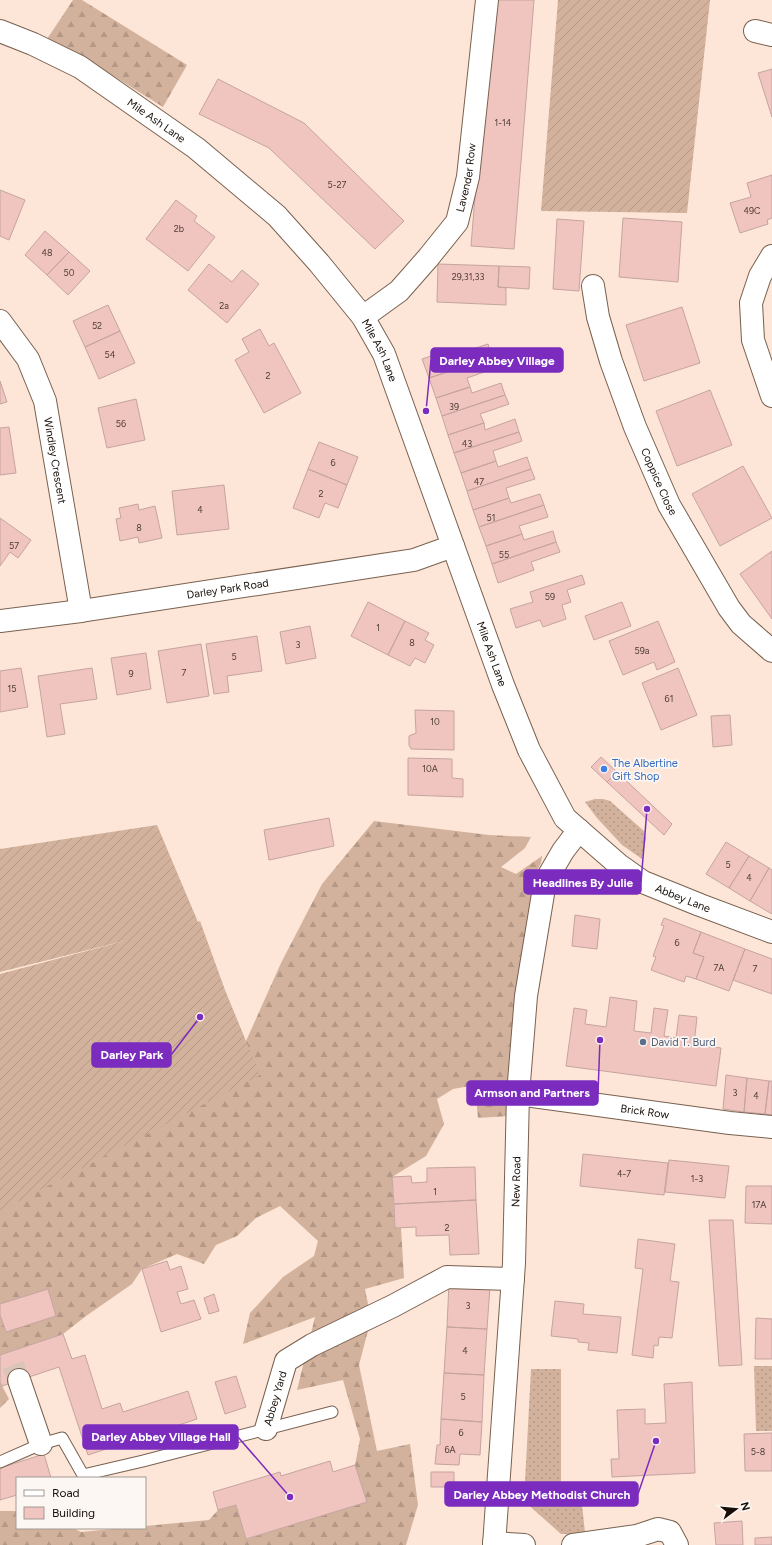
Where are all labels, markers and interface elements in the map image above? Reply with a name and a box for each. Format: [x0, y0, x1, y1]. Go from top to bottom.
street label: Mile Ash Lane [125, 96, 188, 146]
house number: 1-14 [495, 117, 512, 128]
street label: Lavender Row [454, 142, 479, 213]
house number: 5-27 [328, 179, 347, 190]
house number: 49C [743, 205, 761, 216]
house number: 2b [174, 223, 184, 234]
house number: 48 [41, 247, 53, 258]
house number: 50 [64, 267, 75, 278]
house number: 29,31,33 [452, 271, 484, 282]
house number: 2a [219, 300, 229, 311]
street label: Mile Ash Lane [359, 317, 399, 383]
house number: 52 [92, 320, 102, 331]
callout: Darley Abbey Village [431, 348, 563, 372]
house number: 54 [105, 349, 116, 360]
text: Darley Abbey Village [439, 354, 555, 368]
house number: 2 [265, 370, 271, 381]
house number: 39 [449, 401, 459, 412]
street label: Windley Crescent [41, 416, 69, 505]
house number: 56 [116, 418, 126, 429]
house number: 43 [462, 438, 472, 449]
street label: Coppice Close [638, 446, 680, 518]
house number: 6 [330, 457, 336, 468]
house number: 47 [474, 476, 484, 487]
house number: 2 [318, 488, 324, 499]
house number: 4 [197, 504, 203, 515]
house number: 51 [487, 512, 495, 523]
house number: 8 [136, 522, 142, 533]
house number: 57 [9, 540, 19, 551]
house number: 55 [499, 549, 509, 560]
street label: Darley Park Road [186, 576, 270, 602]
house number: 59 [545, 591, 555, 602]
street label: Mile Ash Lane [474, 620, 509, 688]
house number: 1 [376, 622, 380, 633]
house number: 8 [409, 637, 415, 648]
house number: 3 [296, 639, 301, 650]
house number: 59a [635, 645, 650, 656]
house number: 5 [231, 651, 237, 662]
house number: 7 [182, 667, 187, 678]
house number: 9 [128, 668, 134, 679]
house number: 15 [8, 683, 16, 694]
house number: 61 [665, 693, 673, 704]
house number: 10 [430, 716, 440, 727]
place label: The Albertine Gift Shop [612, 757, 678, 783]
house number: 10A [422, 763, 438, 774]
marker: The Albertine Gift Shop [599, 764, 609, 774]
house number: 5 [725, 859, 731, 870]
callout: Headlines By Julie [524, 870, 641, 894]
house number: 4 [746, 872, 752, 883]
text: Headlines By Julie [533, 876, 634, 890]
street label: Abbey Lane [653, 882, 712, 915]
house number: 6 [674, 937, 680, 948]
house number: 7A [714, 962, 724, 973]
house number: 7 [753, 963, 758, 974]
place label: David T. Burd [651, 1036, 716, 1049]
marker: David T. Burd [638, 1037, 648, 1047]
callout: Darley Park [92, 1043, 171, 1067]
text: Darley Park [101, 1048, 164, 1062]
callout: Armson and Partners [467, 1081, 598, 1105]
text: Armson and Partners [474, 1086, 590, 1100]
house number: 3 [733, 1087, 738, 1098]
house number: 4 [753, 1090, 759, 1101]
street label: Brick Row [620, 1102, 670, 1122]
street label: New Road [509, 1156, 524, 1207]
house number: 4-7 [617, 1168, 631, 1179]
house number: 1-3 [691, 1173, 703, 1184]
house number: 1 [433, 1186, 437, 1197]
house number: 17A [752, 1199, 766, 1210]
house number: 2 [444, 1222, 450, 1233]
house number: 3 [466, 1300, 471, 1311]
house number: 4 [462, 1345, 468, 1356]
street label: Abbey Yard [261, 1369, 290, 1427]
house number: 5 [460, 1391, 466, 1402]
callout: Darley Abbey Village Hall [83, 1425, 238, 1449]
house number: 6 [458, 1427, 464, 1438]
text: Darley Abbey Village Hall [91, 1430, 231, 1444]
house number: 6A [444, 1444, 456, 1455]
house number: 5-8 [751, 1446, 766, 1457]
legend [16, 1477, 146, 1529]
callout: Darley Abbey Methodist Church [445, 1482, 638, 1506]
text: Road [52, 1486, 80, 1500]
text: Darley Abbey Methodist Church [454, 1488, 631, 1502]
north arrow [716, 1489, 756, 1529]
text: N [738, 1500, 753, 1512]
text: Building [52, 1506, 95, 1520]

